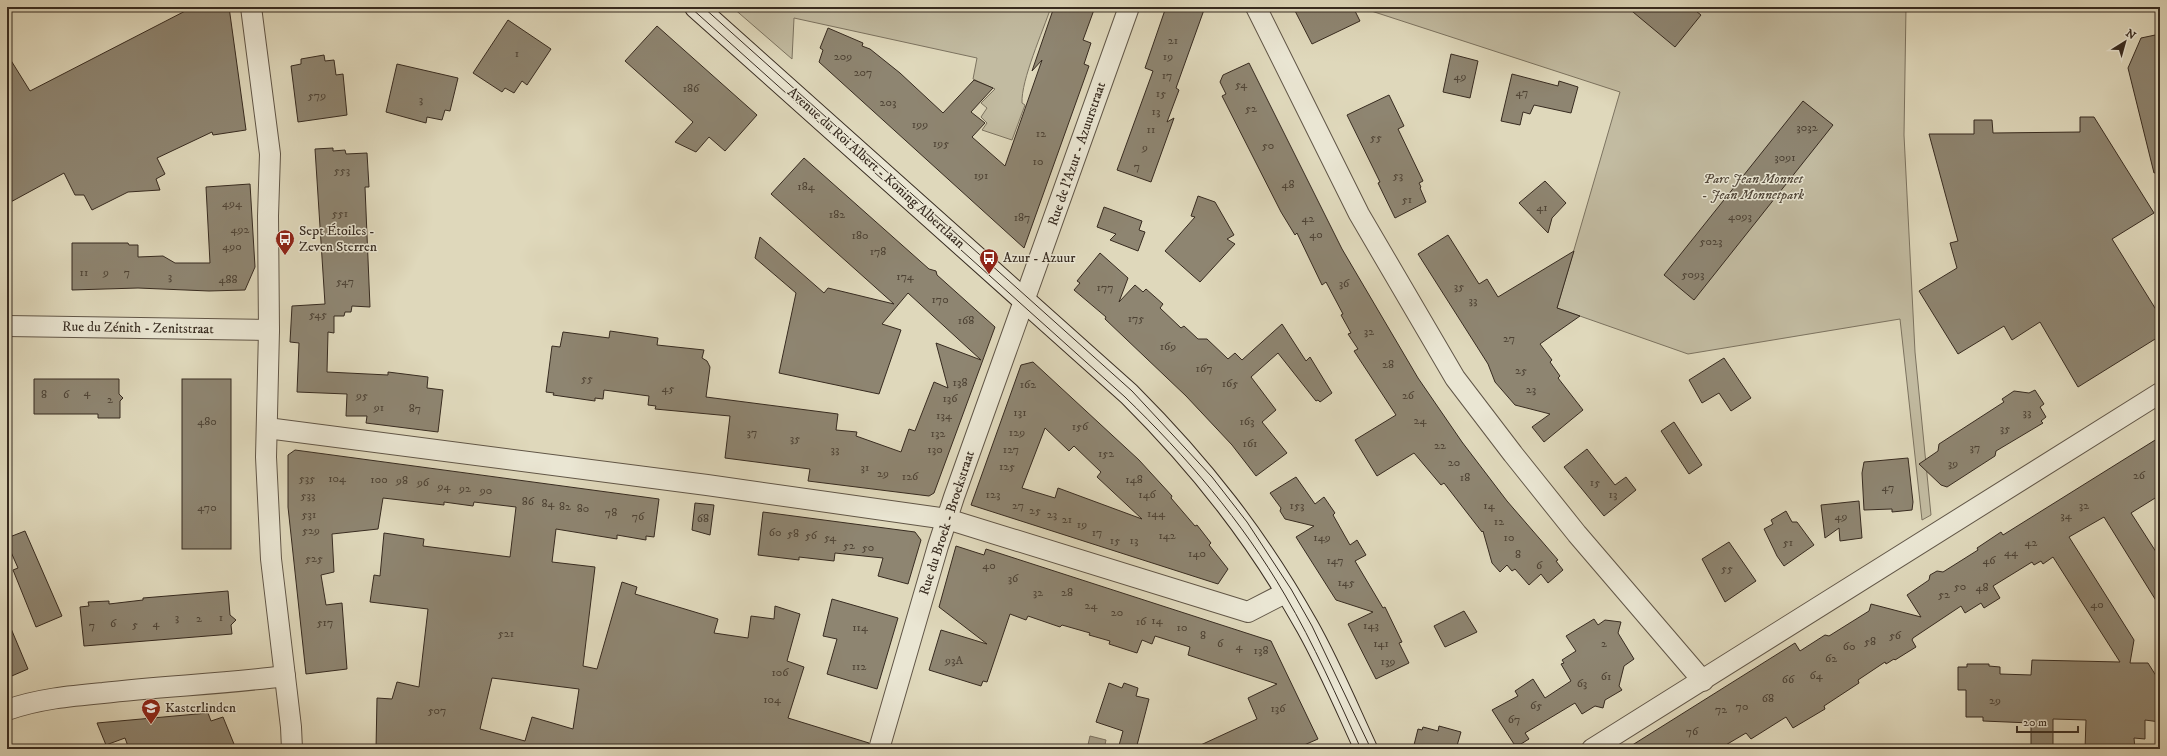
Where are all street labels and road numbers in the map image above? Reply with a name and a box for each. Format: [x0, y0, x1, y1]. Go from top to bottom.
street label: Rue de l'Azur - Azuurstraat [1044, 79, 1110, 228]
street label: Avenue du Roi Albert - Koning Albertlaan [783, 83, 969, 253]
street label: Rue du Zénith - Zenitstraat [62, 318, 214, 338]
street label: Rue du Broek - Broekstraat [915, 448, 979, 598]

